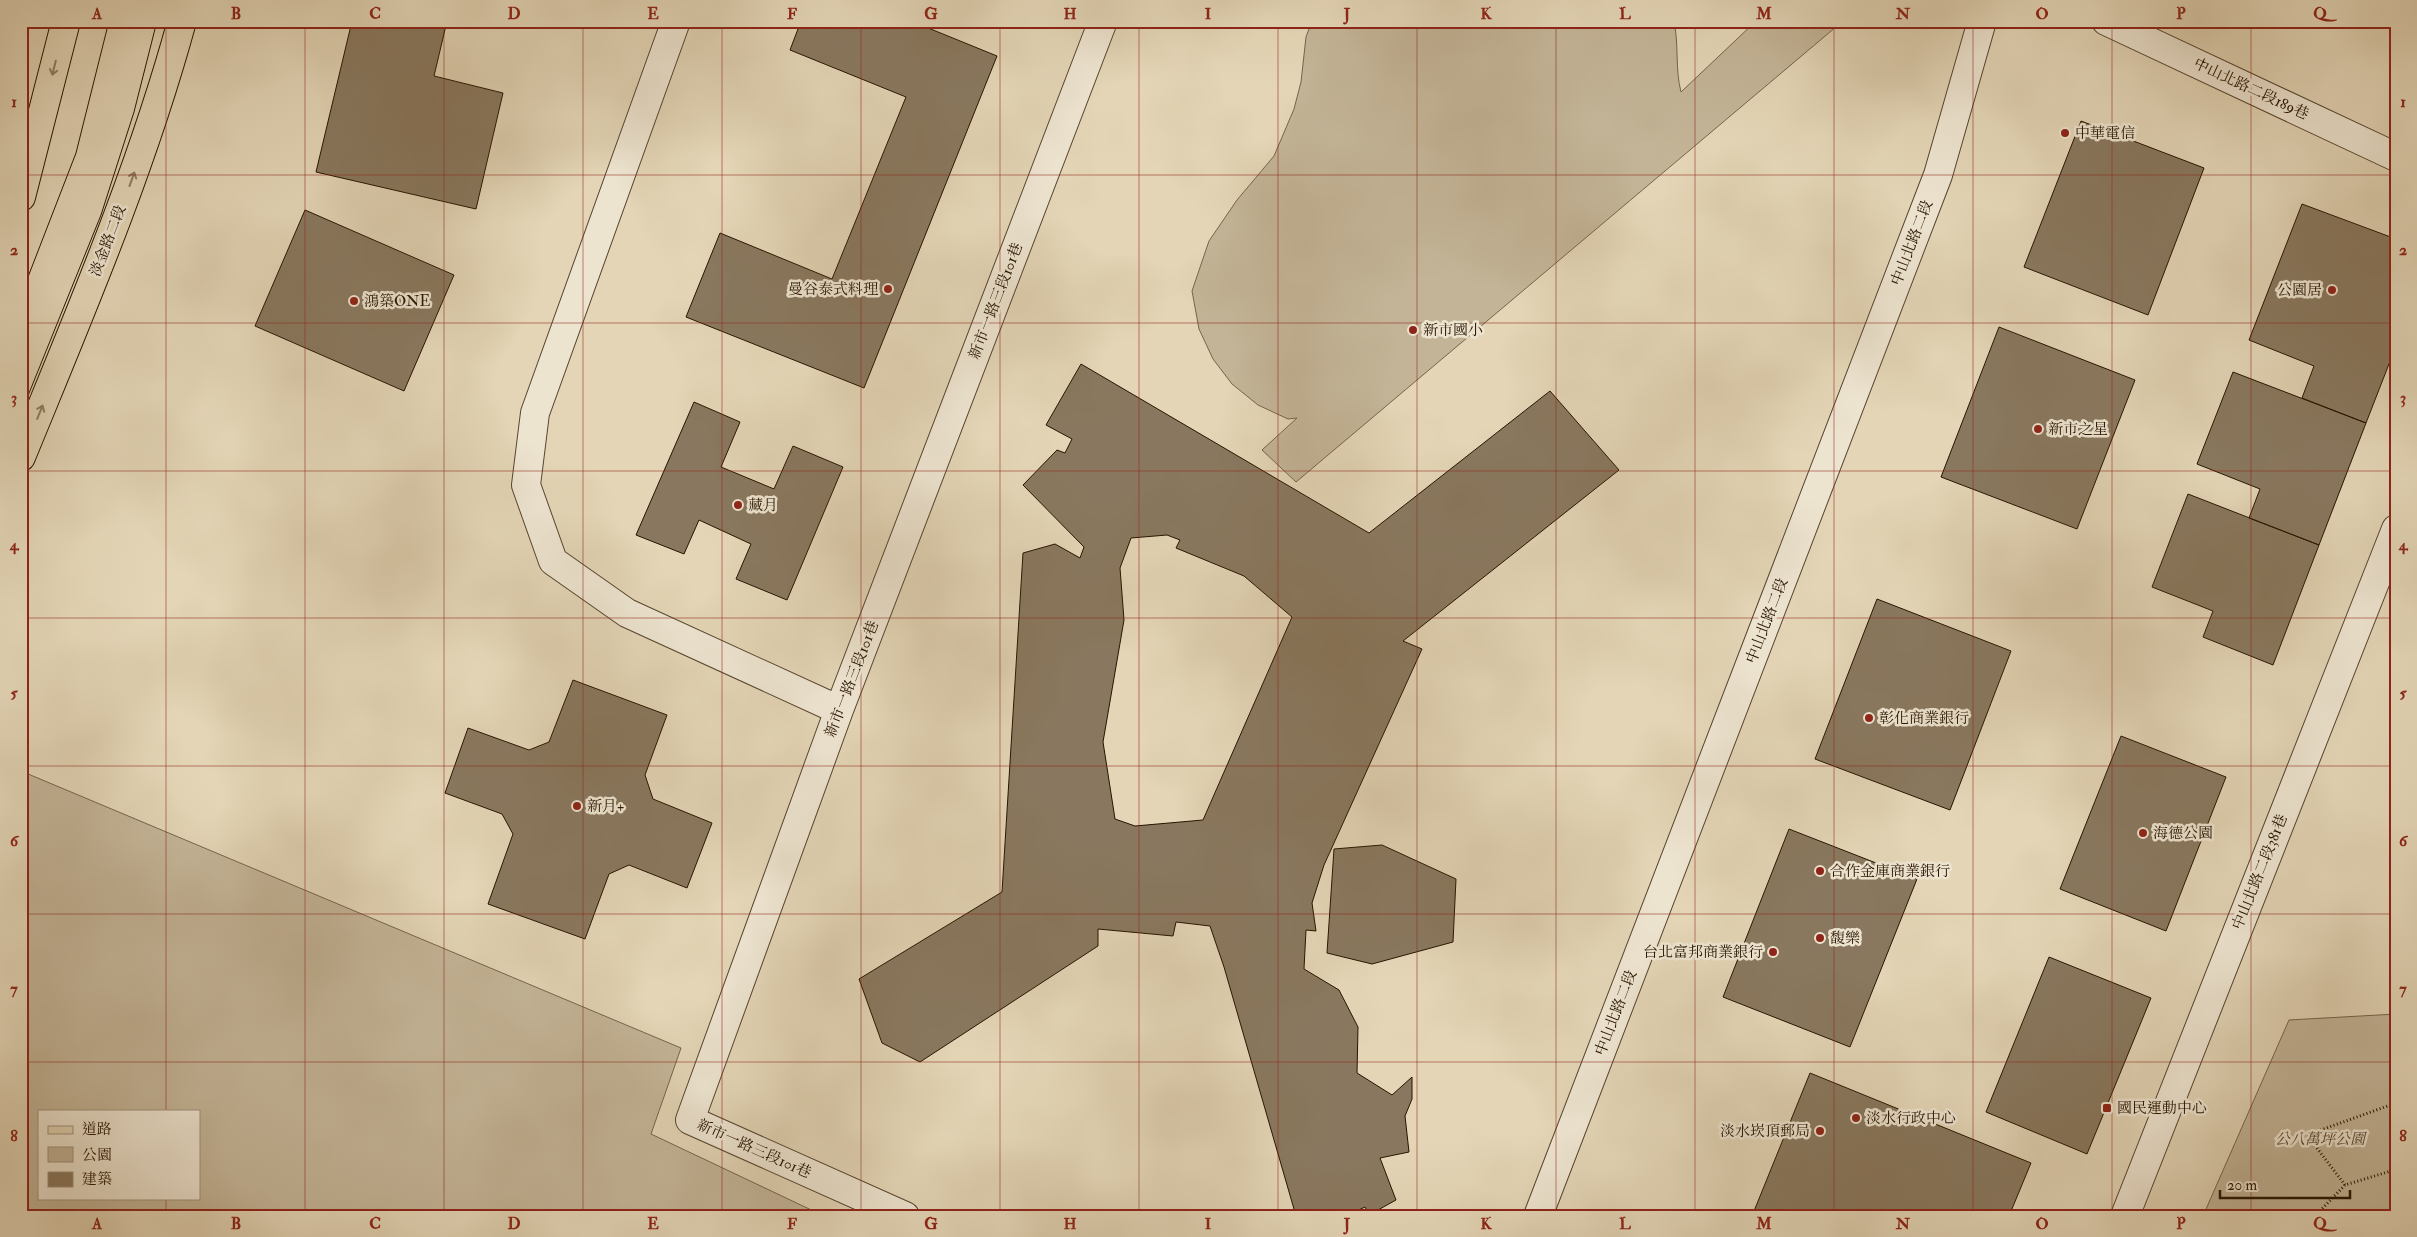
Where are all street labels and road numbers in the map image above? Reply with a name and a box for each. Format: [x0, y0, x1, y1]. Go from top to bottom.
street label: 中山北路二段189巷 [2190, 54, 2312, 124]
street label: 中山北路二段 [1887, 198, 1937, 288]
street label: 淡金路二段 [86, 203, 130, 279]
street label: 新市一路三段101巷 [965, 240, 1027, 362]
street label: 中山北路二段 [1742, 576, 1792, 666]
street label: 新市一路三段101巷 [821, 618, 883, 740]
street label: 中山北路二段381巷 [2228, 811, 2292, 933]
street label: 中山北路二段 [1591, 968, 1641, 1058]
street label: 新市一路三段101巷 [694, 1115, 814, 1183]

